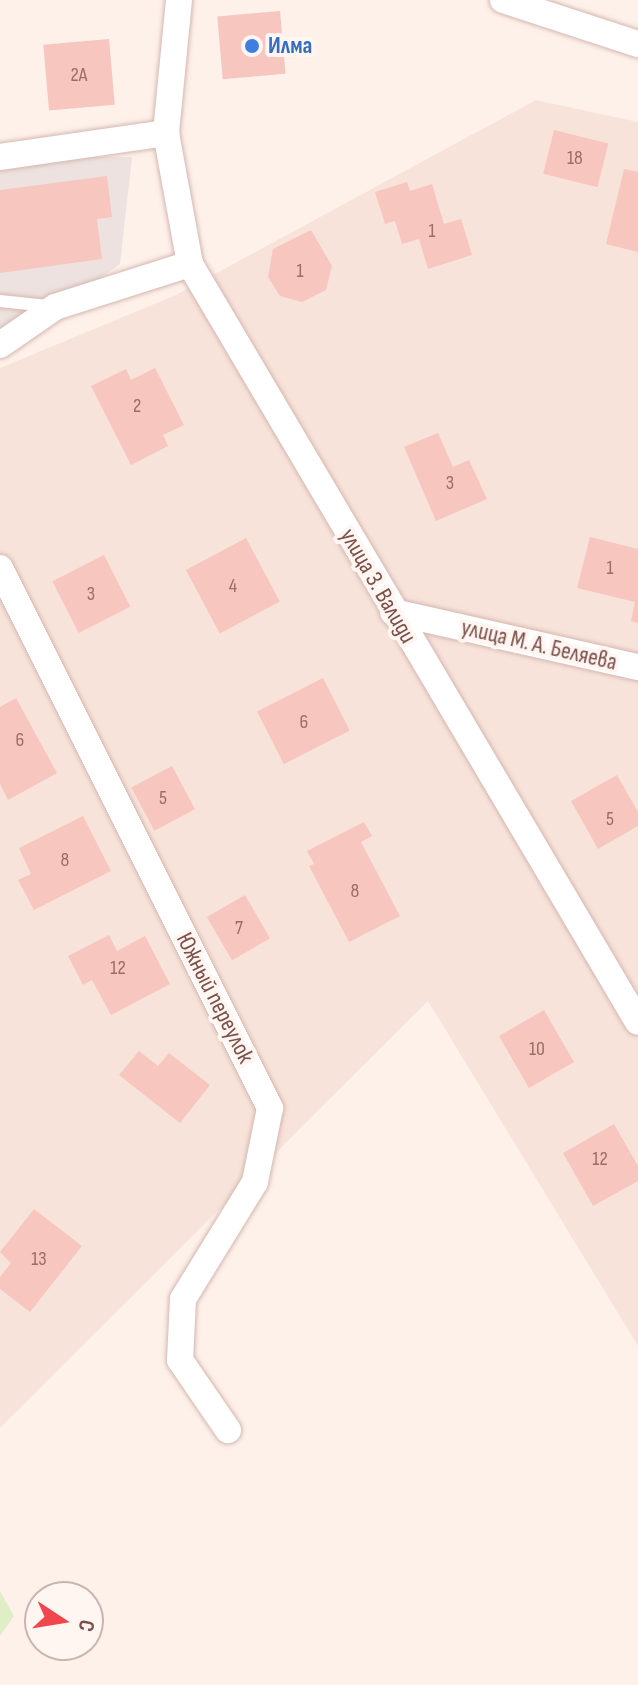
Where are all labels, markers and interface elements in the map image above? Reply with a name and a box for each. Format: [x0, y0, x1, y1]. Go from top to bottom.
place label: Илма [268, 32, 312, 60]
marker: Илма [243, 37, 261, 55]
house number: 2А [71, 63, 87, 87]
house number: 18 [567, 146, 583, 170]
house number: 1 [429, 219, 435, 243]
house number: 1 [297, 259, 303, 283]
house number: 2 [133, 394, 141, 418]
house number: 3 [446, 471, 454, 495]
street label: улица З. Валиди [334, 523, 422, 649]
house number: 1 [607, 556, 613, 580]
house number: 4 [229, 574, 237, 598]
house number: 3 [87, 582, 95, 606]
street label: улица М. А. Беляева [458, 613, 620, 677]
house number: 6 [300, 710, 308, 734]
house number: 6 [16, 728, 24, 752]
house number: 5 [159, 786, 167, 810]
house number: 5 [606, 807, 614, 831]
house number: 8 [61, 848, 69, 872]
house number: 8 [351, 879, 359, 903]
house number: 7 [235, 916, 243, 940]
street label: Южный переулок [170, 928, 260, 1068]
house number: 12 [110, 956, 126, 980]
house number: 10 [529, 1037, 545, 1061]
house number: 12 [592, 1147, 608, 1171]
house number: 13 [31, 1247, 47, 1271]
north arrow [24, 1581, 104, 1661]
text: С [72, 1617, 100, 1634]

